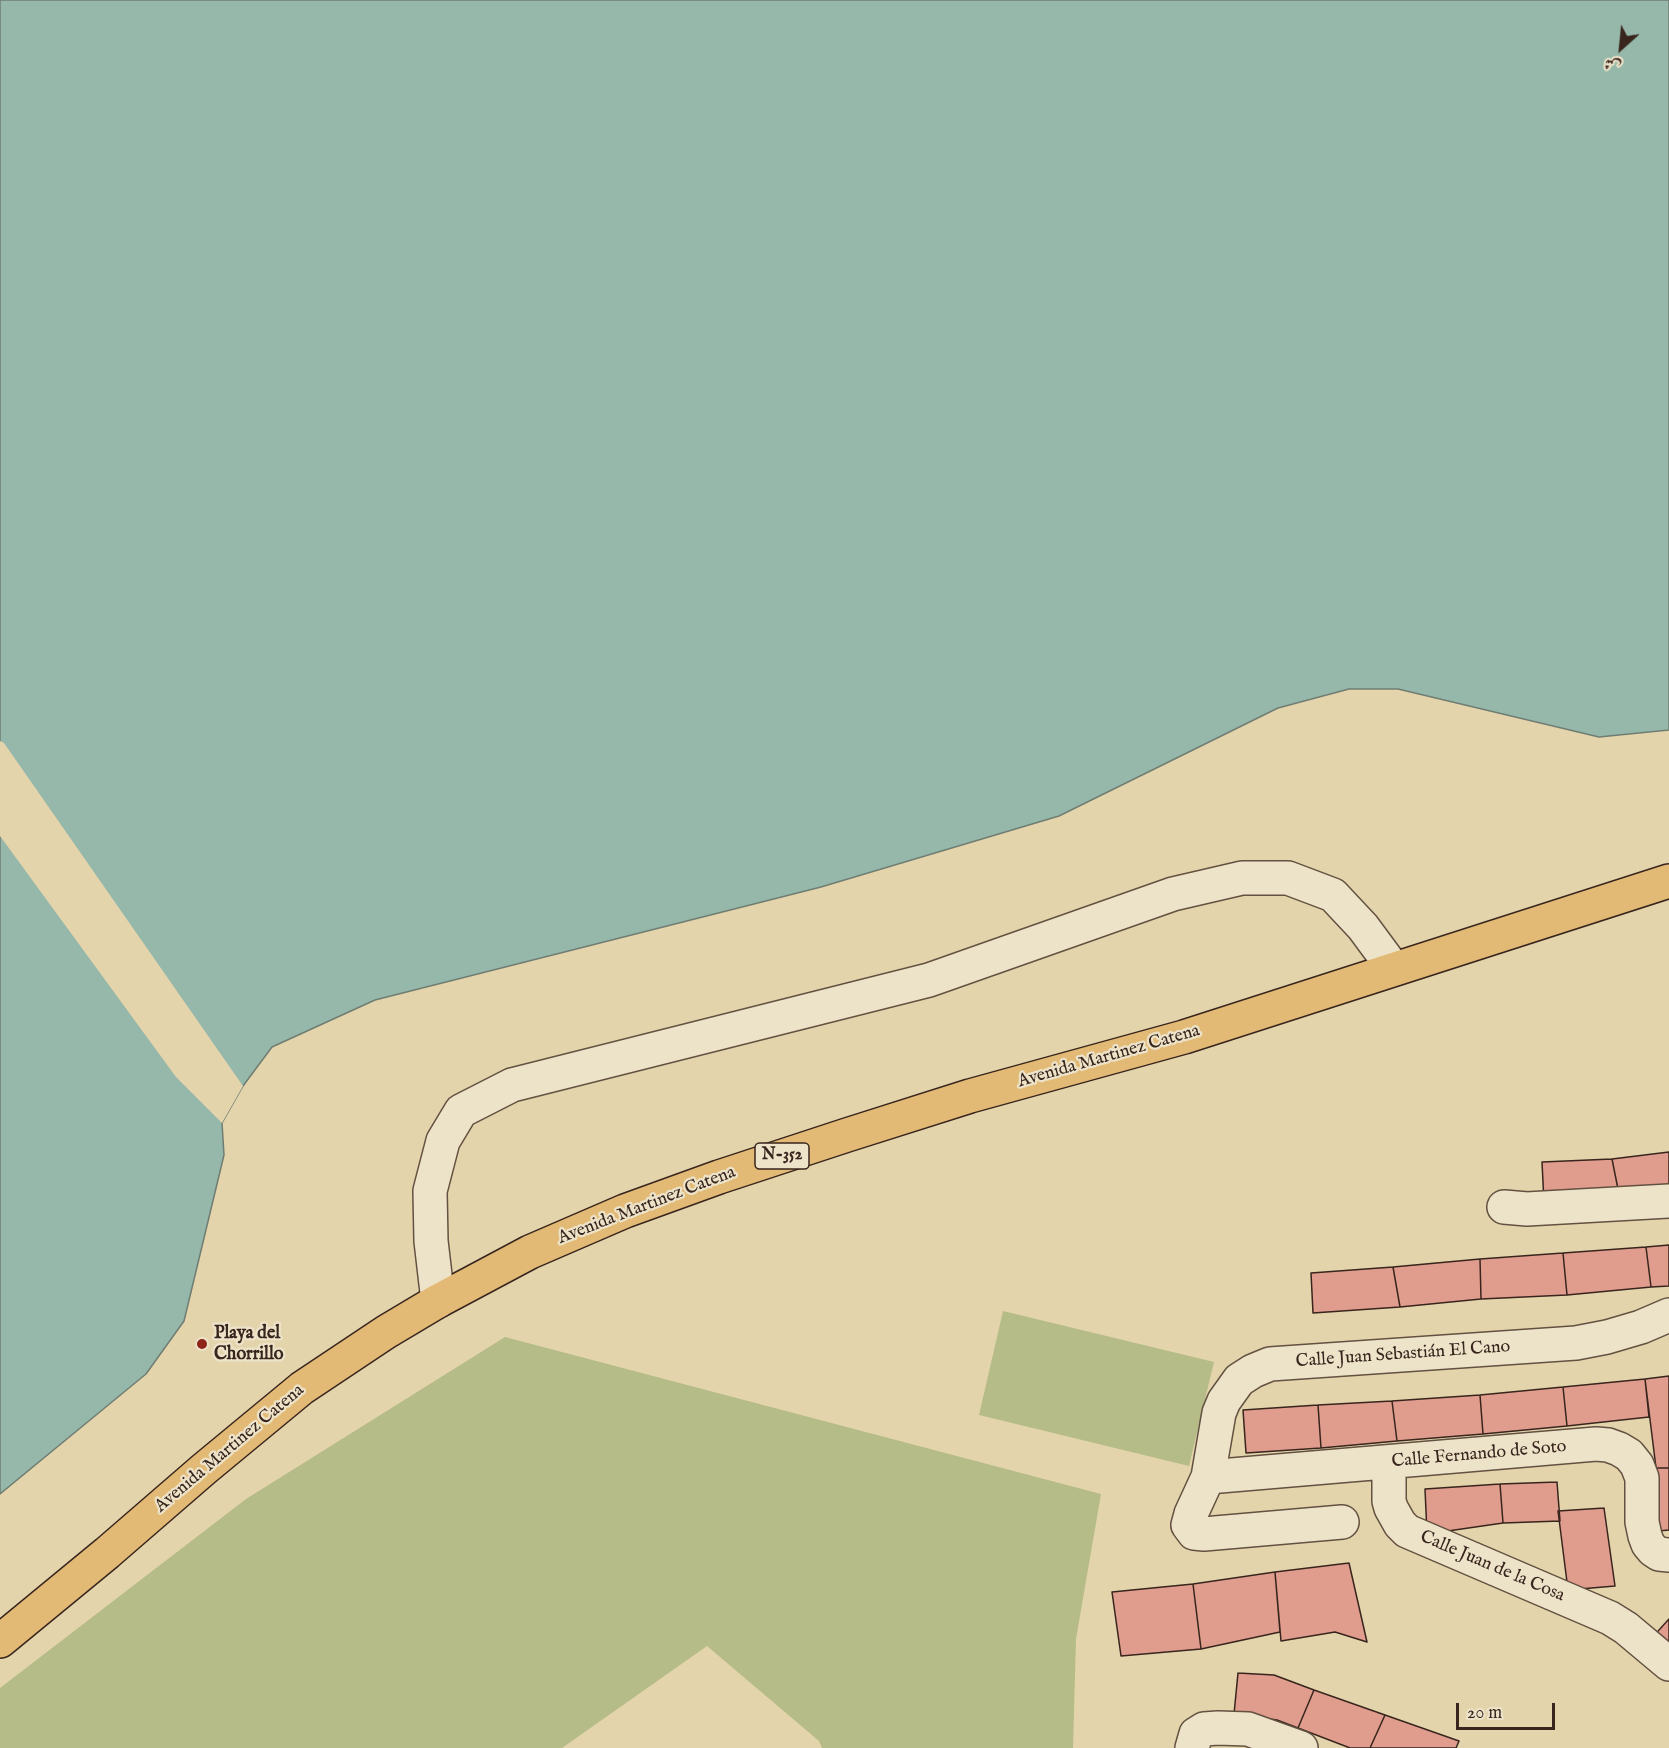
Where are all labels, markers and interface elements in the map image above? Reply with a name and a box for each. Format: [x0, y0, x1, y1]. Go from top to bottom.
north arrow [1591, 18, 1651, 78]
text: ش [1601, 52, 1624, 77]
street label: Avenida Martinez Catena [1015, 1021, 1203, 1093]
road number: N-352 [755, 1143, 809, 1169]
street label: Avenida Martinez Catena [555, 1162, 739, 1250]
place label: Playa del Chorrillo [214, 1323, 284, 1366]
marker: Playa del Chorrillo [195, 1337, 209, 1351]
street label: Calle Juan Sebastián El Cano [1295, 1337, 1511, 1373]
street label: Avenida Martinez Catena [151, 1380, 309, 1518]
street label: Calle Fernando de Soto [1391, 1437, 1567, 1473]
street label: Calle Juan de la Cosa [1416, 1527, 1568, 1607]
scale bar [1459, 1691, 1558, 1729]
text: 20 m [1467, 1702, 1502, 1725]

